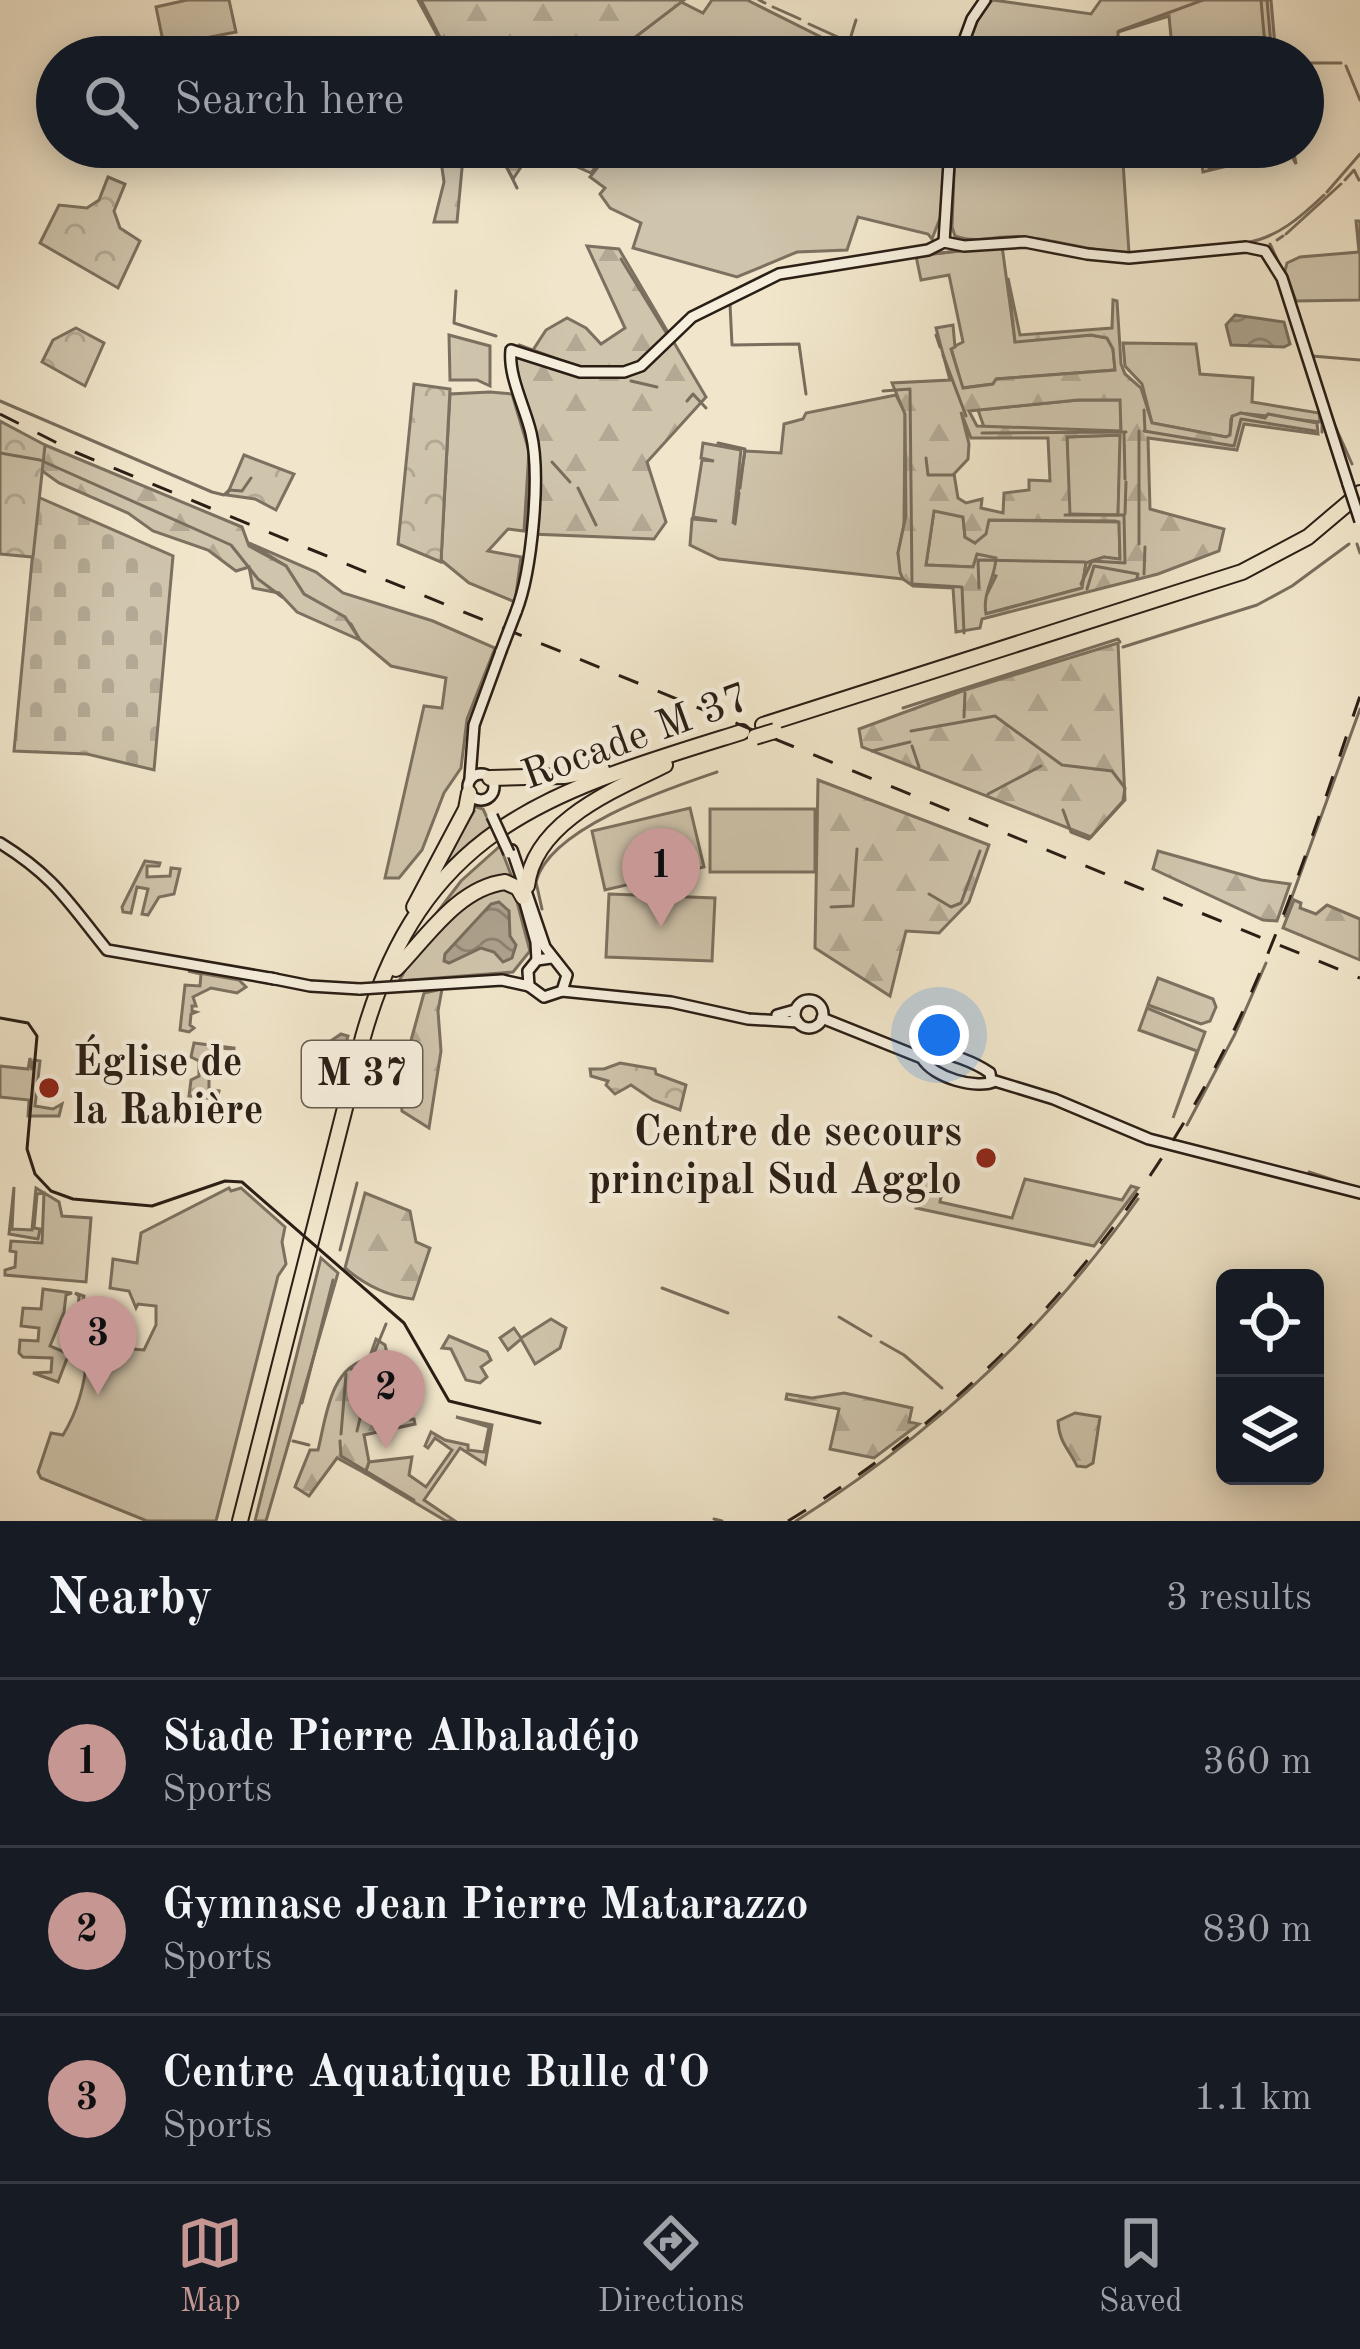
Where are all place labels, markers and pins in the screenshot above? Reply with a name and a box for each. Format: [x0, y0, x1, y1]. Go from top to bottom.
pin: 1 [622, 828, 700, 927]
place label: Église de la Rabière [73, 1034, 264, 1133]
marker: Église de la Rabière [36, 1075, 62, 1101]
place label: Centre de secours principal Sud Agglo [588, 1113, 962, 1203]
marker: Centre de secours principal Sud Agglo [973, 1145, 999, 1171]
pin: 3 [59, 1296, 137, 1395]
pin: 2 [347, 1350, 425, 1449]

